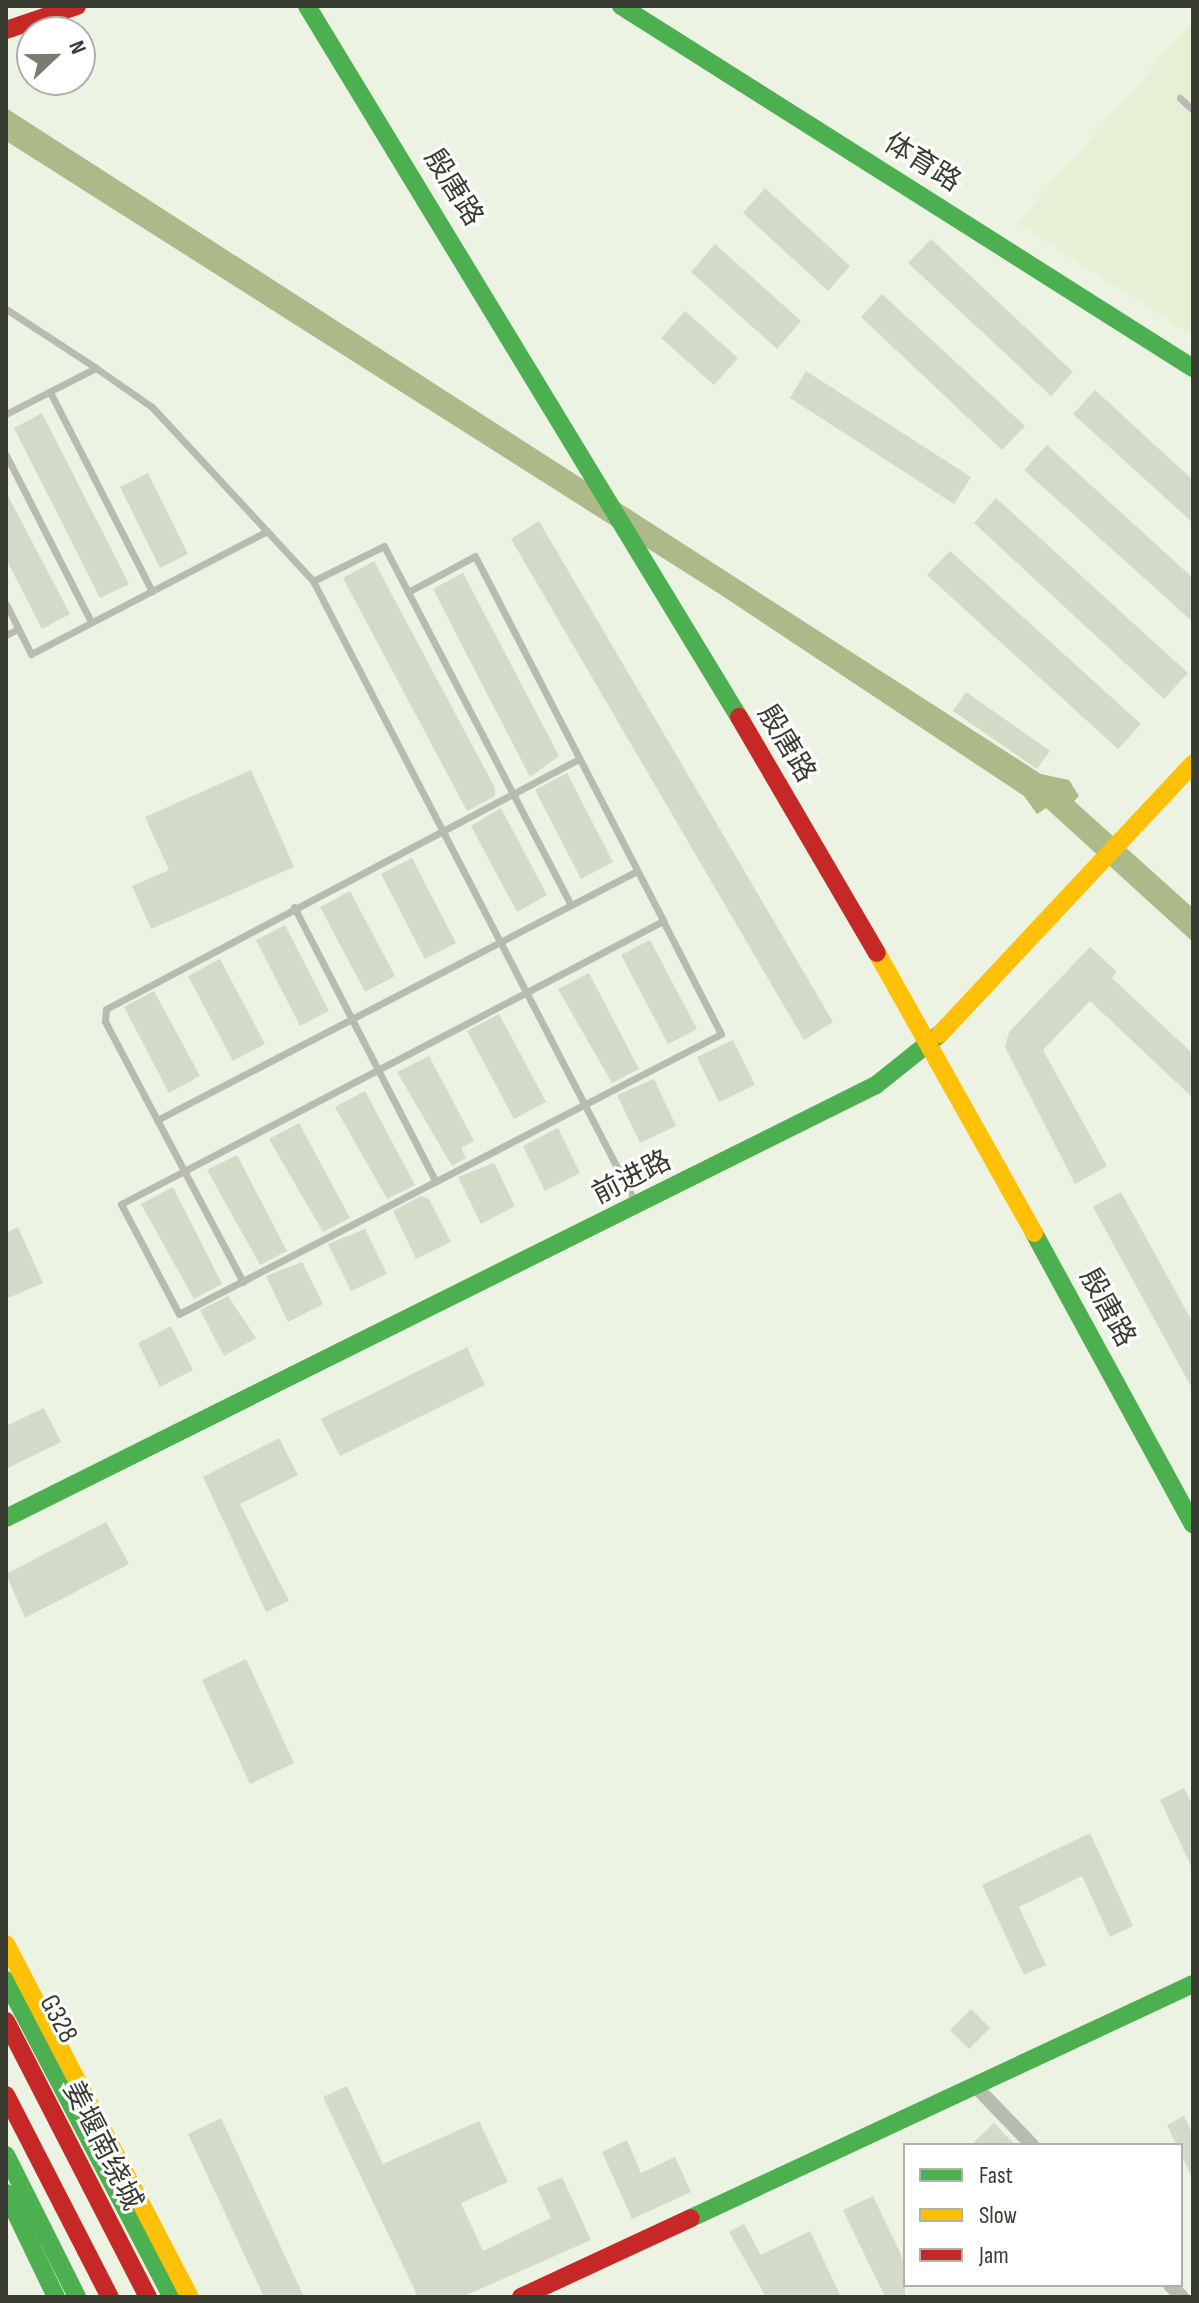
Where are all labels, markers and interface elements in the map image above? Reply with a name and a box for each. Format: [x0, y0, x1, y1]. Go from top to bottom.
north arrow [16, 16, 96, 96]
text: N [62, 37, 92, 58]
street label: 体育路 [877, 126, 967, 200]
street label: 殷唐路 [416, 143, 490, 233]
street label: 殷唐路 [750, 699, 822, 789]
street label: 前进路 [587, 1144, 677, 1212]
street label: 殷唐路 [1072, 1263, 1142, 1353]
street label: G328 [32, 1989, 84, 2049]
street label: 姜堰南绕城 [55, 2076, 149, 2216]
legend [903, 2143, 1183, 2287]
text: Fast [979, 2161, 1013, 2190]
text: Slow [979, 2201, 1017, 2230]
text: Jam [979, 2241, 1009, 2270]

